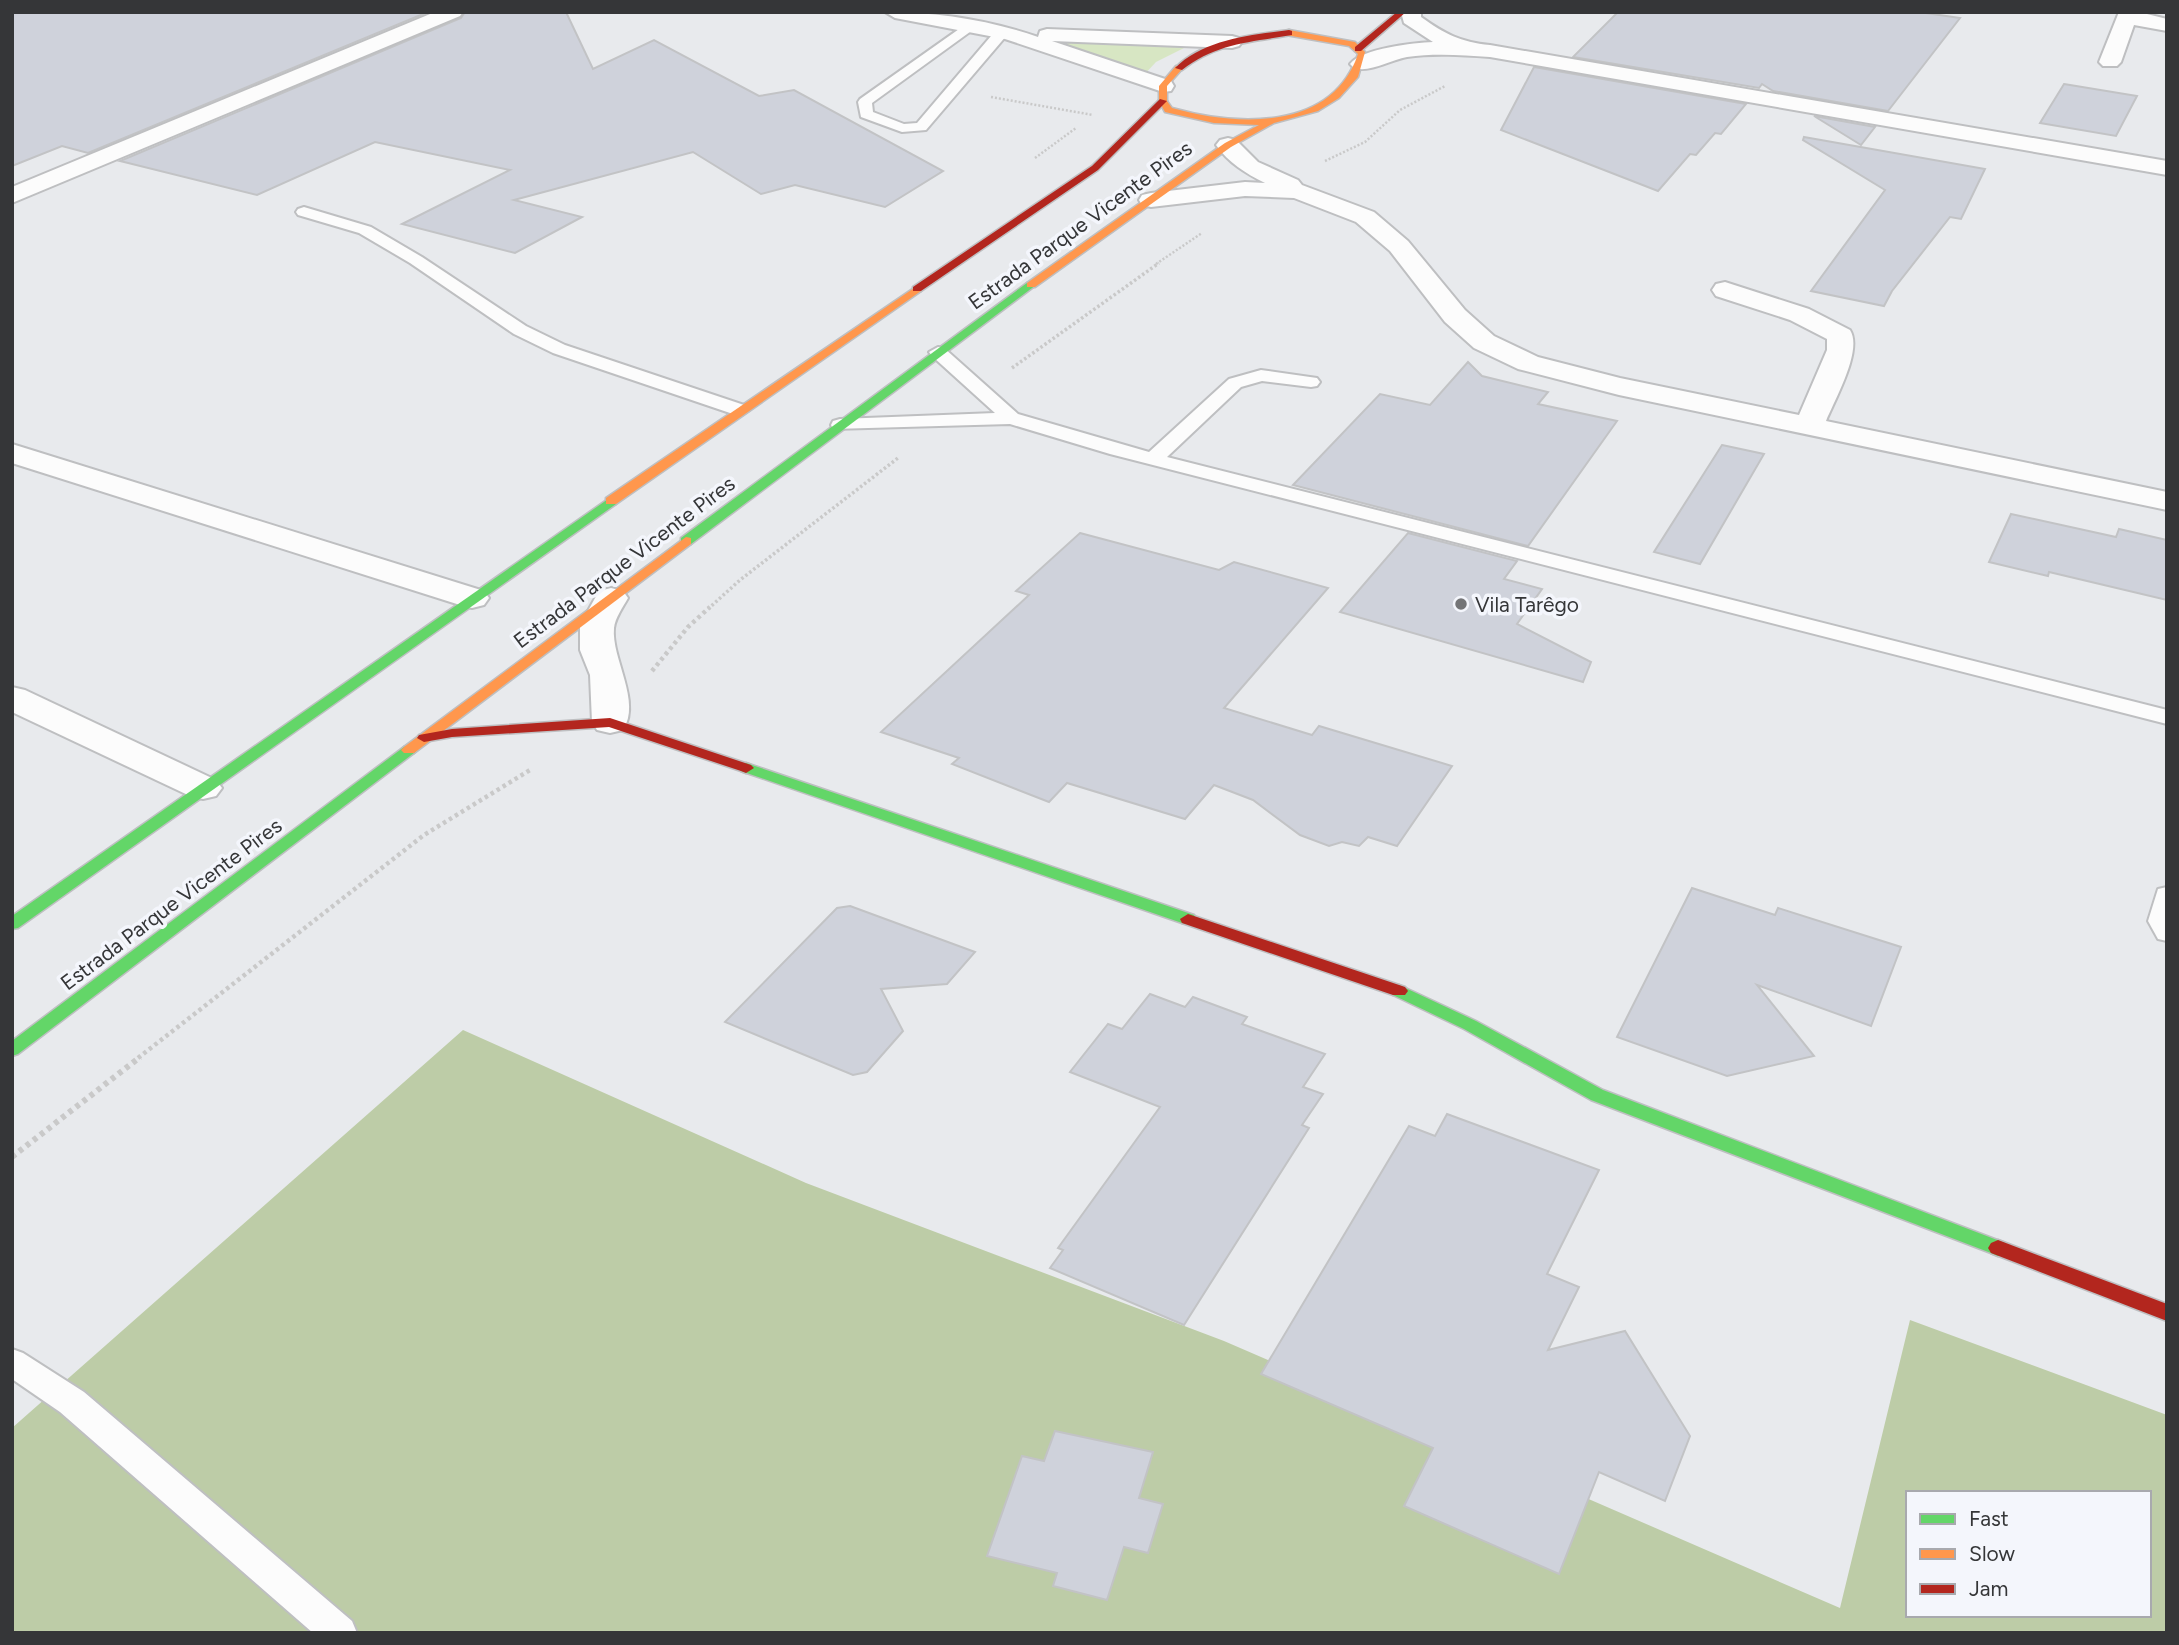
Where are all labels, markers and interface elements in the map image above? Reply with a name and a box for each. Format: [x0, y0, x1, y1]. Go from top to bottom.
street label: Estrada Parque Vicente Pires [963, 135, 1197, 315]
street label: Estrada Parque Vicente Pires [509, 471, 739, 653]
place label: Vila Tarêgo [1475, 592, 1579, 617]
marker: Vila Tarêgo [1453, 596, 1469, 612]
street label: Estrada Parque Vicente Pires [56, 813, 286, 995]
legend [1906, 1491, 2151, 1617]
text: Fast [1969, 1506, 2009, 1531]
text: Slow [1969, 1541, 2015, 1566]
text: Jam [1969, 1576, 2008, 1601]

